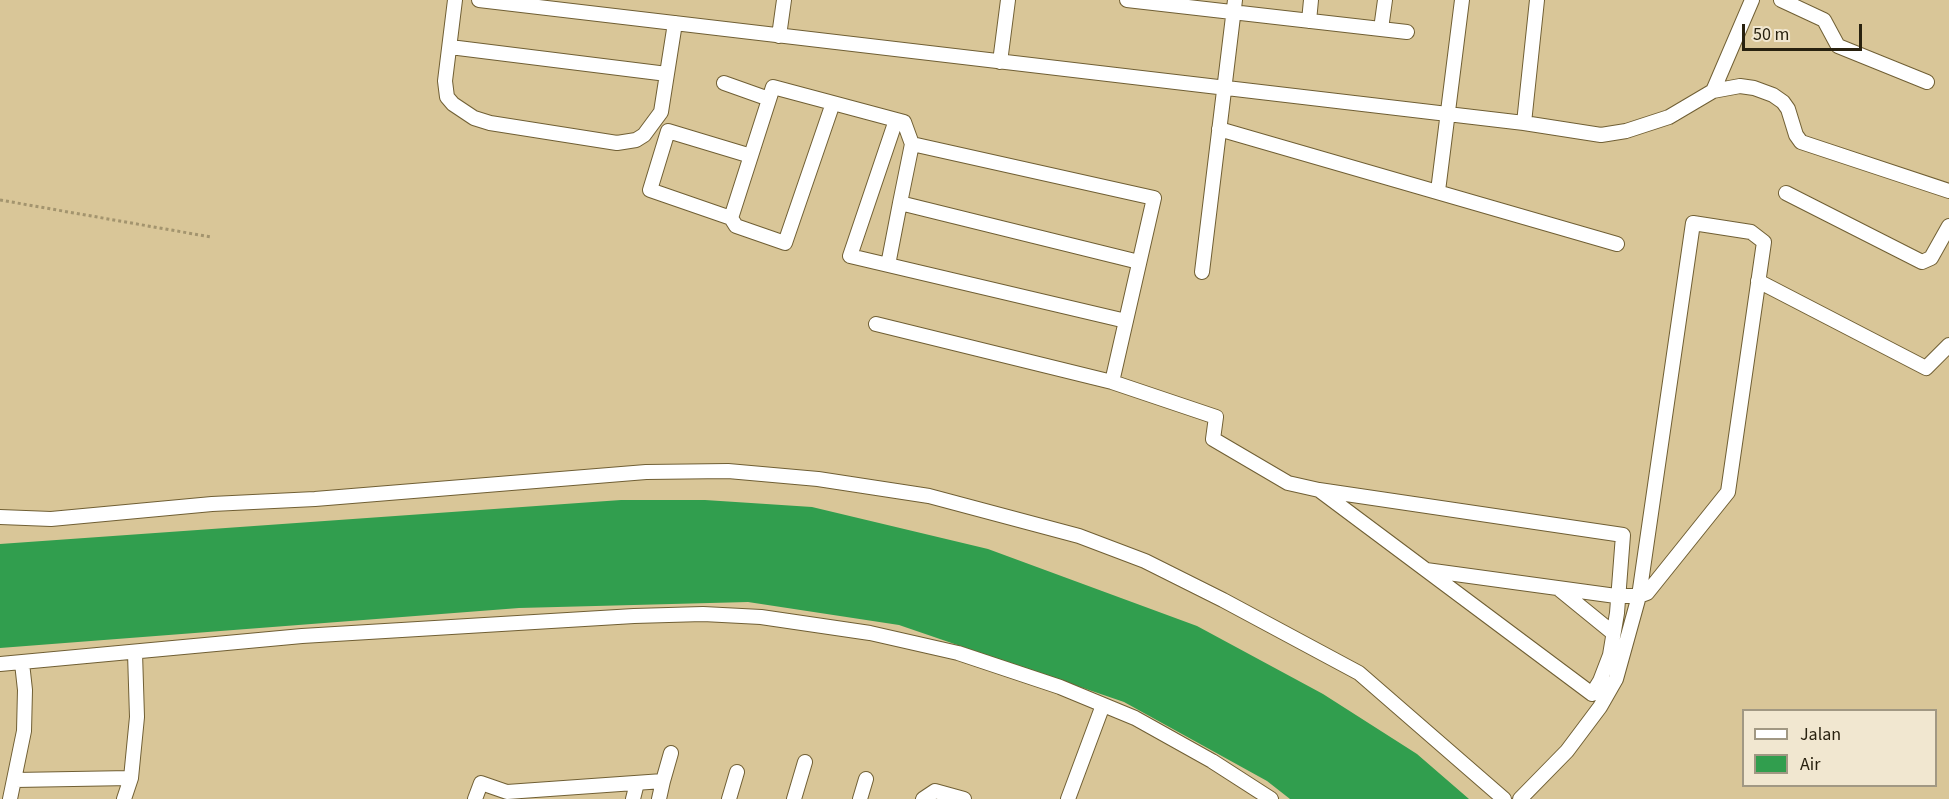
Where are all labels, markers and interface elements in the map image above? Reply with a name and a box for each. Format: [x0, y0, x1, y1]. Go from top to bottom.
scale bar [1745, 12, 1865, 50]
text: 50 m [1753, 22, 1789, 47]
legend [1742, 709, 1937, 787]
text: Jalan [1800, 722, 1841, 747]
text: Air [1800, 752, 1820, 777]

